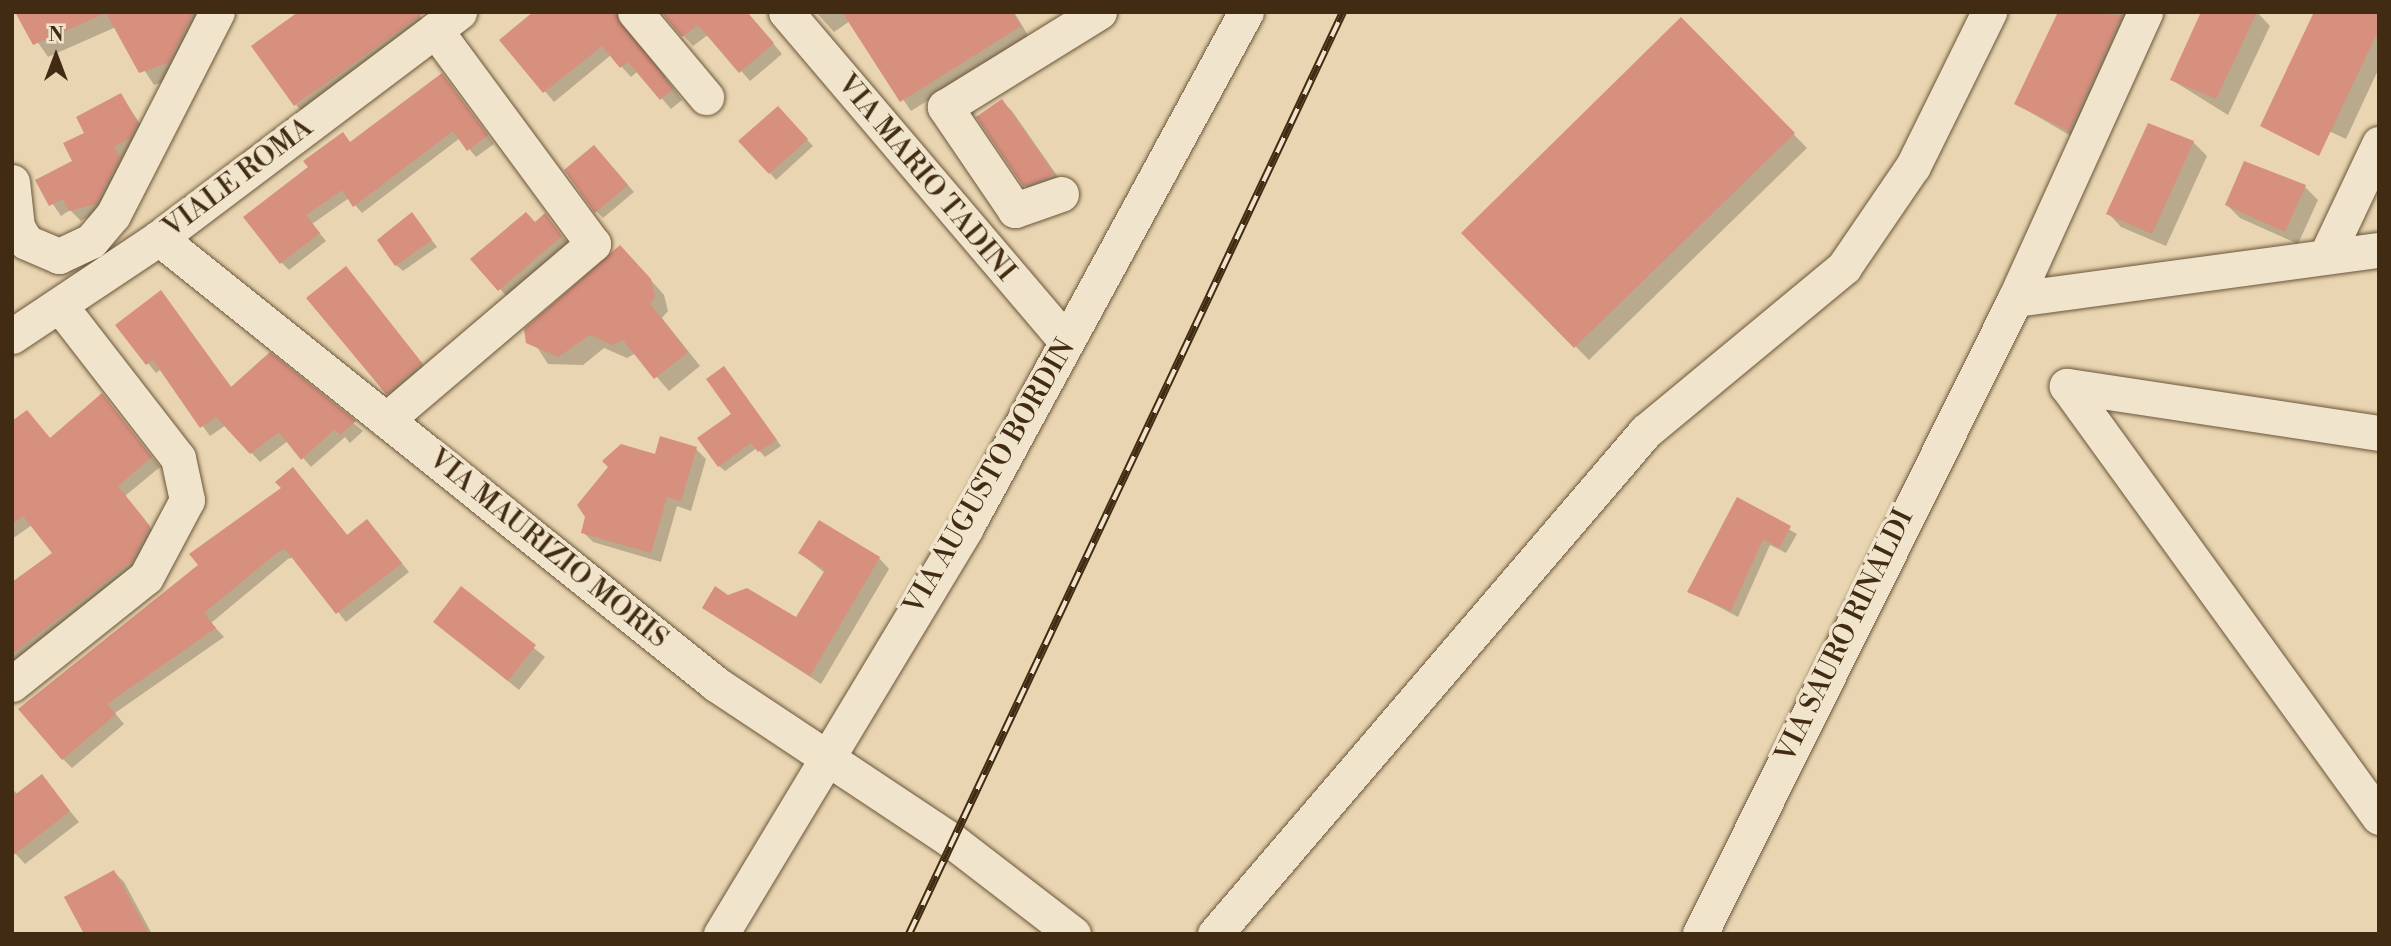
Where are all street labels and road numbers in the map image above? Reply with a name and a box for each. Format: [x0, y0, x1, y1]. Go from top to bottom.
street label: VIA MARIO TADINI [830, 68, 1022, 288]
street label: VIALE ROMA [157, 111, 319, 245]
street label: VIA AUGUSTO BORDIN [897, 334, 1083, 620]
street label: VIA MAURIZIO MORIS [422, 442, 674, 656]
street label: VIA SAURO RINALDI [1769, 504, 1921, 768]

